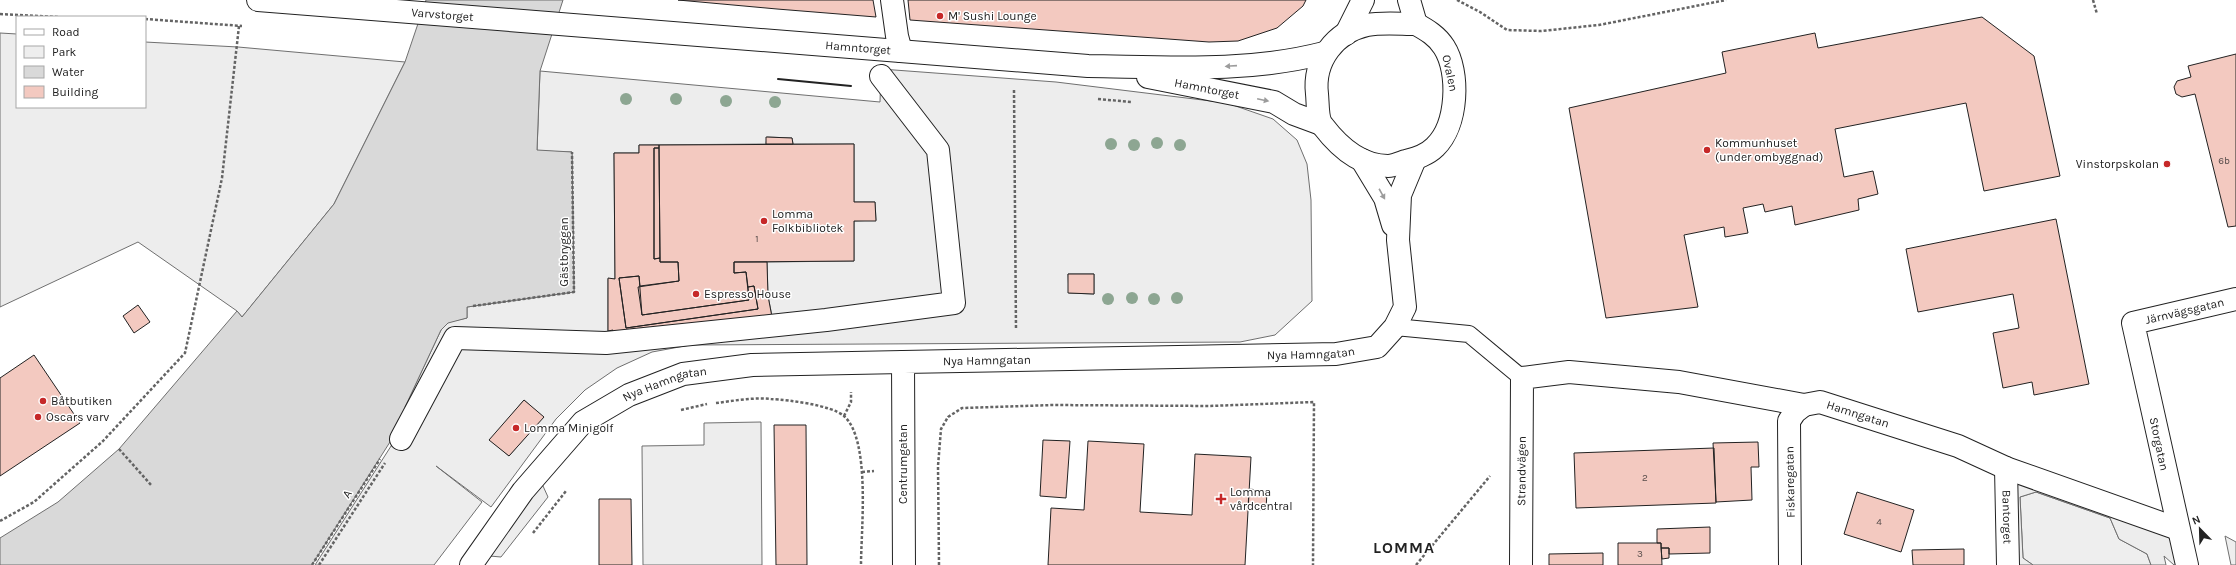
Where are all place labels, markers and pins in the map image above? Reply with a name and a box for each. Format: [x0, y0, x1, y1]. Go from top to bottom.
place label: M' Sushi Lounge [948, 9, 1037, 23]
marker: M' Sushi Lounge [935, 11, 945, 21]
place label: Kommunhuset (under ombyggnad) [1715, 136, 1823, 164]
marker: Kommunhuset (under ombyggnad) [1702, 145, 1712, 155]
place label: Vinstorpskolan [2076, 157, 2159, 171]
marker: Vinstorpskolan [2162, 159, 2172, 169]
place label: Lomma Folkbibliotek [772, 207, 844, 235]
marker: Lomma Folkbibliotek [759, 216, 769, 226]
place label: Espresso House [704, 287, 791, 301]
marker: Espresso House [691, 289, 701, 299]
place label: Båtbutiken [51, 394, 112, 408]
marker: Båtbutiken [38, 396, 48, 406]
place label: Oscars varv [46, 410, 109, 424]
marker: Oscars varv [33, 412, 43, 422]
place label: Lomma Minigolf [524, 421, 614, 435]
marker: Lomma Minigolf [511, 423, 521, 433]
place label: Lomma vårdcentral [1230, 485, 1293, 513]
marker: Lomma vårdcentral [1215, 493, 1227, 505]

